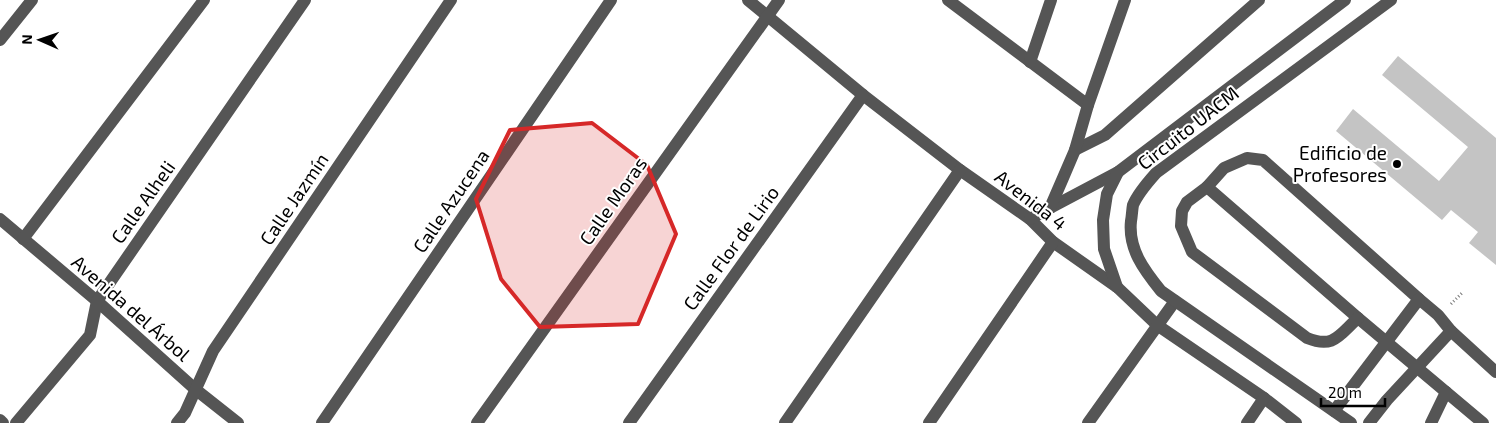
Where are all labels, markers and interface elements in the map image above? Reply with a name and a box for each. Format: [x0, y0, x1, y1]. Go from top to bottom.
north arrow [15, 15, 65, 65]
text: N [18, 34, 35, 45]
street label: Circuito UACM [1133, 81, 1243, 174]
place label: Edificio de Profesores [1293, 141, 1387, 186]
street label: Calle Azucena [408, 145, 494, 257]
street label: Calle Jazmín [255, 149, 333, 249]
street label: Calle Moras [574, 152, 651, 249]
street label: Calle Alheli [106, 156, 179, 247]
marker: Edificio de Profesores [1391, 158, 1403, 170]
street label: Avenida 4 [991, 165, 1072, 235]
street label: Calle Flor de Lirio [678, 181, 783, 314]
street label: Avenida del Árbol [67, 250, 196, 366]
scale bar [1321, 376, 1385, 408]
text: 20 m [1328, 383, 1362, 401]

